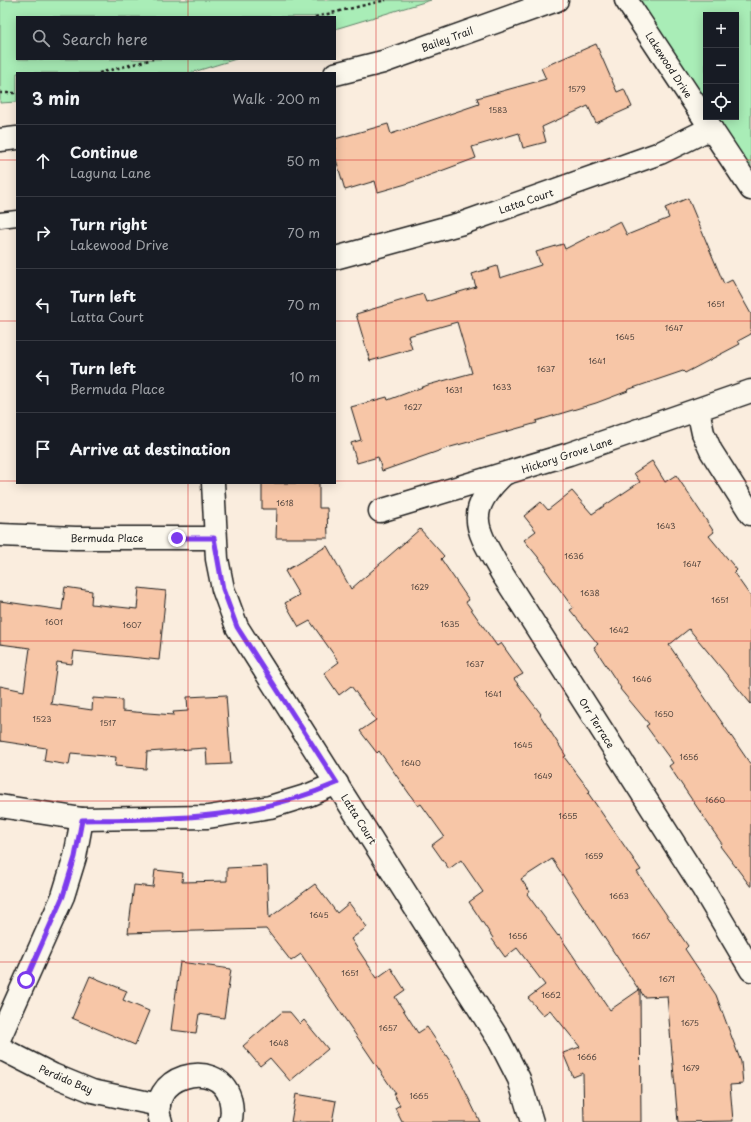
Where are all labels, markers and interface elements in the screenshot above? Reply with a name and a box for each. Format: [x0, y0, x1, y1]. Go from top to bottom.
map controls [703, 12, 739, 120]
button: + [703, 12, 739, 48]
search box [16, 16, 336, 60]
street label: Bailey Trail [419, 22, 475, 56]
icon: search [30, 27, 52, 49]
text: Search here [62, 27, 148, 50]
street label: Lakewood Drive [642, 29, 696, 101]
button: − [703, 48, 739, 84]
house number: 1579 [568, 83, 586, 95]
button: locate [703, 84, 739, 120]
text: 3 min [32, 85, 80, 111]
text: Walk · 200 m [232, 89, 320, 108]
house number: 1583 [489, 104, 507, 116]
text: Continue [70, 140, 138, 163]
icon: ahead [32, 150, 54, 172]
text: 50 m [286, 151, 320, 170]
text: Laguna Lane [70, 163, 151, 182]
street label: Latta Court [497, 184, 555, 217]
text: Turn right [70, 212, 147, 235]
icon: right [32, 222, 54, 244]
text: 70 m [287, 223, 320, 242]
text: Lakewood Drive [70, 235, 169, 254]
text: Turn left [70, 284, 136, 307]
icon: left [32, 294, 54, 316]
text: 70 m [287, 295, 320, 314]
house number: 1651 [707, 298, 725, 310]
text: Latta Court [70, 307, 144, 326]
house number: 1647 [665, 322, 684, 334]
house number: 1645 [615, 331, 635, 343]
house number: 1641 [588, 355, 606, 367]
text: Turn left [70, 356, 136, 379]
house number: 1637 [537, 363, 556, 375]
icon: left [32, 366, 54, 388]
text: 10 m [290, 367, 320, 386]
text: Bermuda Place [70, 379, 165, 398]
house number: 1633 [492, 381, 512, 393]
house number: 1631 [446, 384, 462, 396]
house number: 1627 [404, 401, 423, 413]
street label: Hickory Grove Lane [519, 433, 615, 476]
text: Arrive at destination [70, 437, 231, 460]
icon: arrive [32, 438, 54, 460]
house number: 1618 [276, 497, 294, 509]
house number: 1643 [656, 520, 676, 532]
route end [168, 529, 186, 547]
street label: Bermuda Place [70, 530, 144, 545]
house number: 1636 [564, 550, 584, 562]
house number: 1647 [683, 558, 702, 570]
house number: 1629 [411, 581, 429, 593]
house number: 1638 [580, 587, 600, 599]
house number: 1651 [711, 594, 729, 606]
house number: 1601 [45, 616, 63, 628]
house number: 1635 [441, 618, 459, 630]
house number: 1607 [123, 619, 142, 631]
house number: 1642 [609, 624, 629, 636]
house number: 1637 [466, 658, 485, 670]
house number: 1646 [632, 673, 652, 685]
house number: 1641 [484, 688, 502, 700]
street label: Orr Terrace [576, 695, 619, 751]
house number: 1650 [654, 708, 674, 720]
house number: 1523 [32, 713, 52, 725]
house number: 1517 [100, 717, 117, 729]
house number: 1645 [513, 739, 533, 751]
house number: 1656 [680, 751, 698, 763]
house number: 1640 [401, 757, 421, 769]
house number: 1649 [534, 770, 553, 782]
street label: Latta Court [338, 791, 381, 847]
house number: 1660 [705, 794, 725, 806]
house number: 1655 [559, 810, 578, 822]
house number: 1659 [585, 850, 603, 862]
house number: 1663 [609, 890, 629, 902]
house number: 1645 [309, 909, 329, 921]
house number: 1656 [509, 930, 527, 942]
house number: 1667 [632, 930, 651, 942]
house number: 1651 [341, 967, 359, 979]
route start [17, 971, 35, 989]
house number: 1671 [659, 973, 675, 985]
house number: 1662 [541, 989, 561, 1001]
house number: 1675 [681, 1017, 699, 1029]
house number: 1657 [379, 1022, 398, 1034]
house number: 1648 [269, 1037, 289, 1049]
house number: 1666 [577, 1051, 597, 1063]
street label: Perdido Bay [37, 1060, 95, 1098]
house number: 1679 [682, 1062, 700, 1074]
house number: 1665 [409, 1090, 429, 1102]

